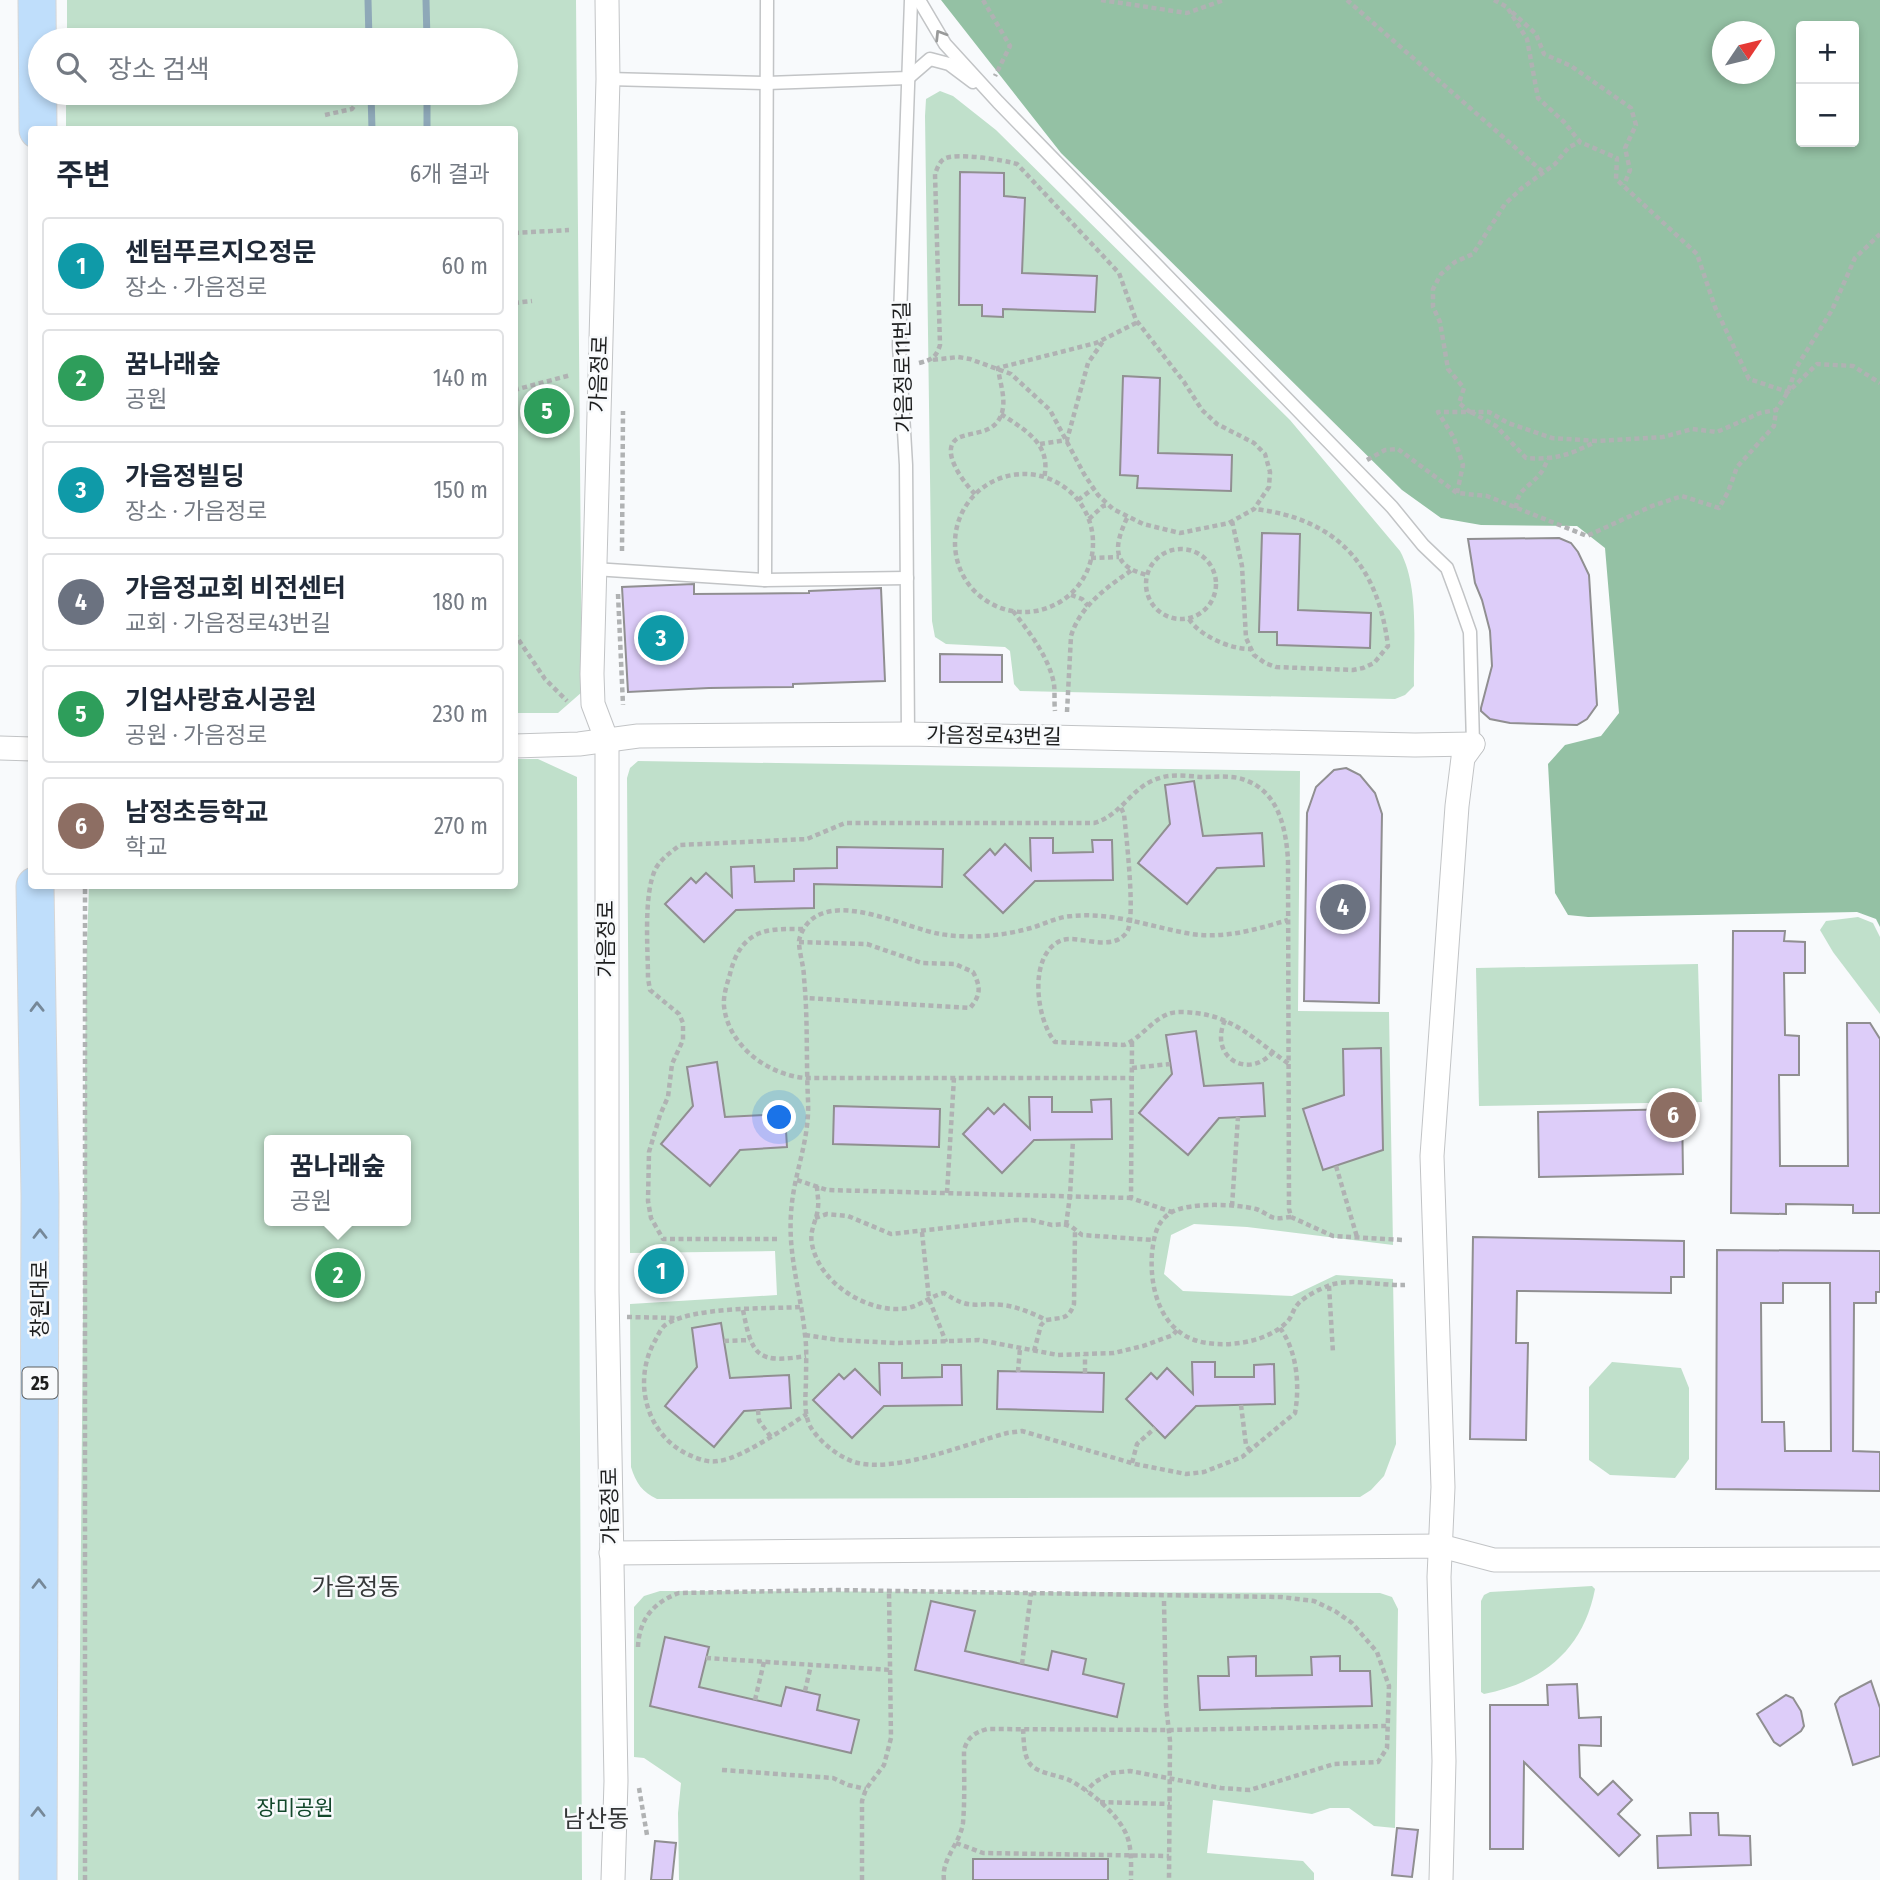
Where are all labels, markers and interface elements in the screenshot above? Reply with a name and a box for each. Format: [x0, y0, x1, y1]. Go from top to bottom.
north arrow [1712, 21, 1775, 84]
map controls [1796, 21, 1859, 147]
button: + [1796, 21, 1859, 84]
search box [28, 28, 518, 105]
one-way arrow [935, 29, 948, 42]
icon: search [52, 48, 90, 86]
text: 장소 검색 [108, 54, 210, 85]
button: − [1796, 84, 1859, 147]
text: 주변 [56, 157, 111, 193]
text: 6개 결과 [410, 160, 490, 188]
text: 센텀푸르지오정문 [125, 237, 316, 268]
text: 1 [76, 252, 86, 280]
text: 60 m [442, 252, 488, 280]
text: 장소 · 가음정로 [125, 273, 268, 301]
street label: 가음정로11번길 [889, 301, 917, 433]
street label: 가음정로 [585, 335, 613, 413]
text: 꿈나래숲 [125, 349, 221, 380]
text: 2 [76, 364, 86, 392]
text: 140 m [433, 364, 488, 392]
text: 공원 [125, 385, 167, 413]
pin: 5 [524, 385, 570, 437]
text: 가음정빌딩 [125, 461, 245, 492]
text: 3 [76, 476, 86, 504]
text: 150 m [433, 476, 488, 504]
text: 장소 · 가음정로 [125, 497, 268, 525]
text: 가음정교회 비전센터 [125, 573, 346, 604]
text: 4 [75, 588, 87, 616]
text: 180 m [432, 588, 488, 616]
text: 교회 · 가음정로43번길 [125, 609, 331, 637]
pin: 3 [638, 612, 684, 664]
text: 기업사랑효시공원 [125, 685, 316, 716]
text: 5 [75, 700, 87, 728]
text: 230 m [432, 700, 488, 728]
text: 공원 · 가음정로 [125, 721, 268, 749]
street label: 가음정로43번길 [926, 722, 1062, 750]
text: 남정초등학교 [125, 797, 269, 828]
text: 6 [75, 812, 87, 840]
text: 270 m [434, 812, 488, 840]
text: 학교 [125, 833, 167, 861]
pin: 4 [1320, 881, 1366, 933]
street label: 가음정로 [593, 900, 619, 978]
one-way arrow [29, 1001, 45, 1012]
pin: 6 [1650, 1089, 1696, 1141]
your location [762, 1100, 796, 1134]
popup [264, 1135, 411, 1226]
text: 꿈나래숲 [290, 1151, 385, 1182]
text: 공원 [290, 1187, 332, 1215]
one-way arrow [32, 1229, 48, 1239]
pin: 1 [638, 1245, 684, 1297]
pin: 2 [315, 1249, 361, 1301]
street label: 창원대로 [27, 1260, 53, 1338]
road number: 25 [22, 1368, 58, 1399]
street label: 가음정로 [596, 1467, 624, 1545]
district label: 가음정동 [312, 1573, 400, 1601]
one-way arrow [31, 1579, 47, 1589]
park label: 장미공원 [256, 1795, 334, 1821]
district label: 남산동 [563, 1805, 629, 1833]
one-way arrow [30, 1806, 46, 1817]

